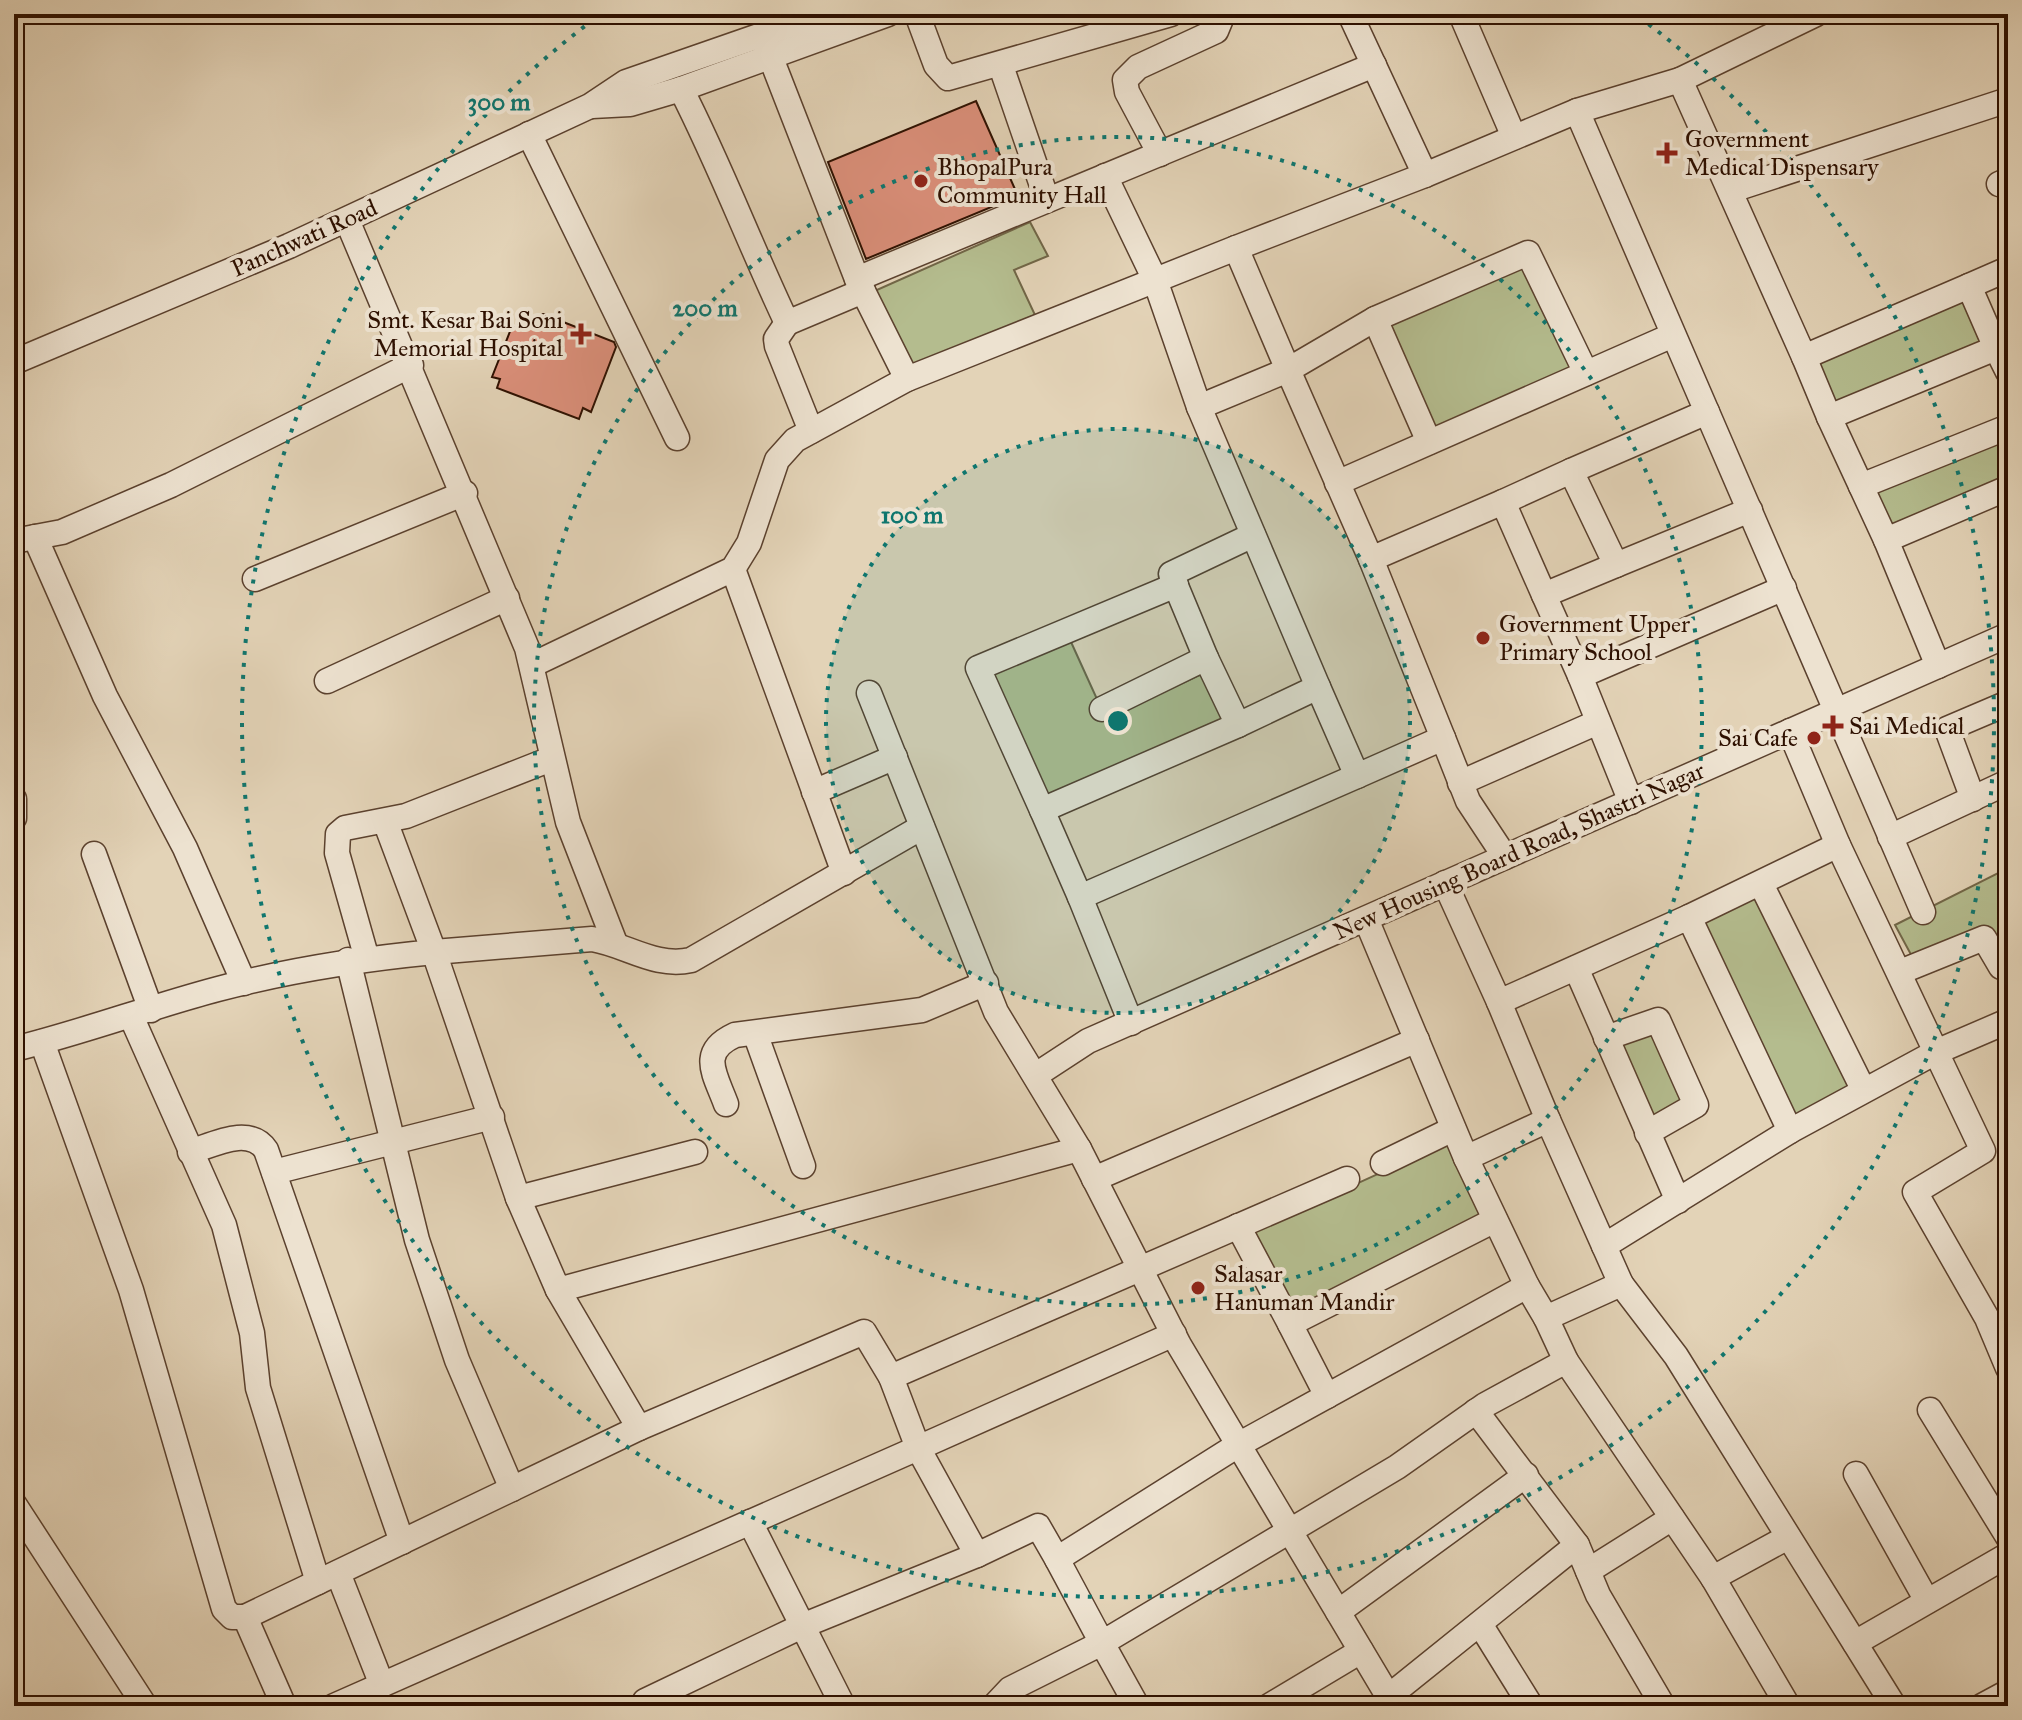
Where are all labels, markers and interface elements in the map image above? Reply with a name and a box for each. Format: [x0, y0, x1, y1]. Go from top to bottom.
text: 300 m [468, 87, 531, 117]
place label: Government Medical Dispensary [1685, 124, 1879, 182]
marker: Government Medical Dispensary [1656, 142, 1678, 164]
place label: BhopalPura Community Hall [937, 152, 1107, 210]
marker: BhopalPura Community Hall [912, 172, 930, 190]
street label: Panchwati Road [226, 192, 382, 284]
text: 200 m [672, 293, 738, 323]
place label: Smt. Kesar Bai Soni Memorial Hospital [367, 305, 564, 363]
marker: Smt. Kesar Bai Soni Memorial Hospital [570, 323, 592, 345]
text: 100 m [881, 500, 944, 530]
place label: Government Upper Primary School [1499, 609, 1690, 667]
marker: Government Upper Primary School [1474, 629, 1492, 647]
centre of rings [1104, 707, 1132, 735]
place label: Sai Medical [1849, 711, 1965, 741]
marker: Sai Medical [1824, 717, 1842, 735]
place label: Sai Cafe [1718, 723, 1798, 753]
marker: Sai Cafe [1805, 729, 1823, 747]
street label: New Housing Board Road, Shastri Nagar [1329, 755, 1709, 947]
place label: Salasar Hanuman Mandir [1214, 1259, 1395, 1317]
marker: Salasar Hanuman Mandir [1189, 1279, 1207, 1297]

